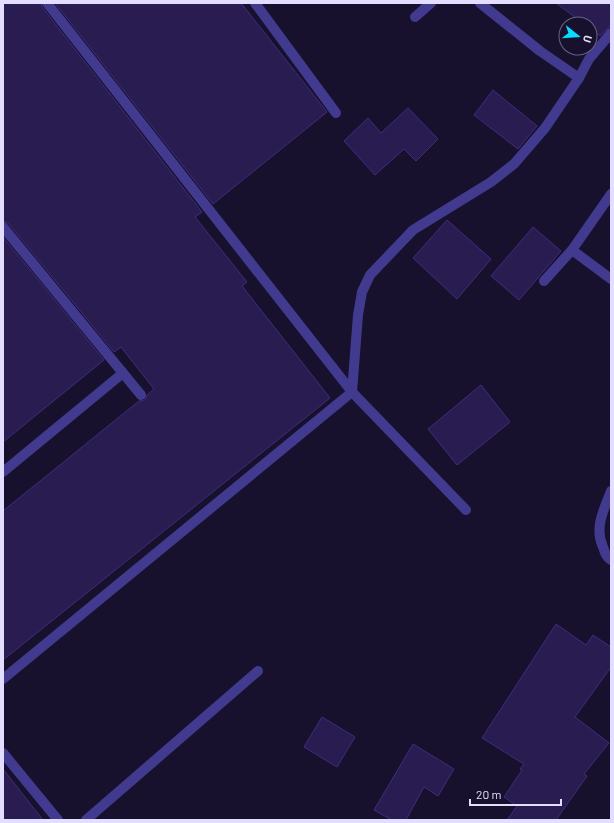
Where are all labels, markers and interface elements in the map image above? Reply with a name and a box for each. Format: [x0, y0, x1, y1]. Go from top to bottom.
north arrow [558, 16, 598, 56]
text: U [581, 34, 595, 44]
scale bar [470, 781, 561, 807]
text: 20 m [476, 787, 502, 801]

